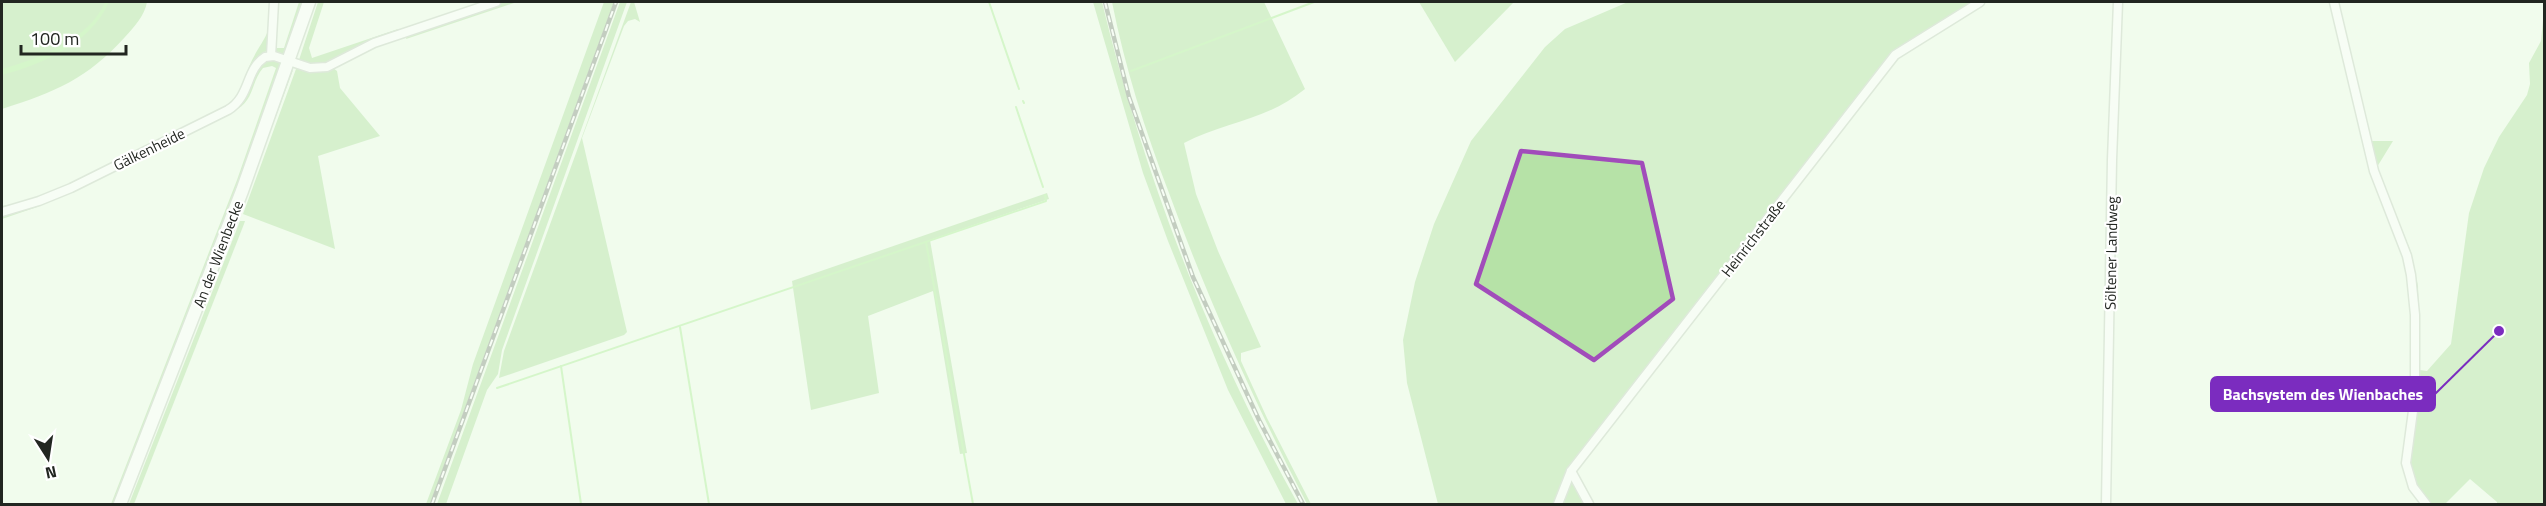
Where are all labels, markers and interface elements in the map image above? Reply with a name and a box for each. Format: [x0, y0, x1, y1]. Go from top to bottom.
scale bar [21, 18, 126, 56]
text: 100 m [30, 25, 79, 52]
street label: Gälkenheide [109, 122, 189, 176]
street label: Heinrichstraße [1715, 194, 1791, 282]
street label: Söltener Landweg [2099, 196, 2123, 310]
street label: An der Wienbecke [187, 197, 249, 311]
callout: Bachsystem des Wienbaches [2211, 377, 2435, 411]
text: Bachsystem des Wienbaches [2223, 382, 2423, 406]
north arrow [18, 428, 78, 488]
text: N [43, 460, 59, 486]

